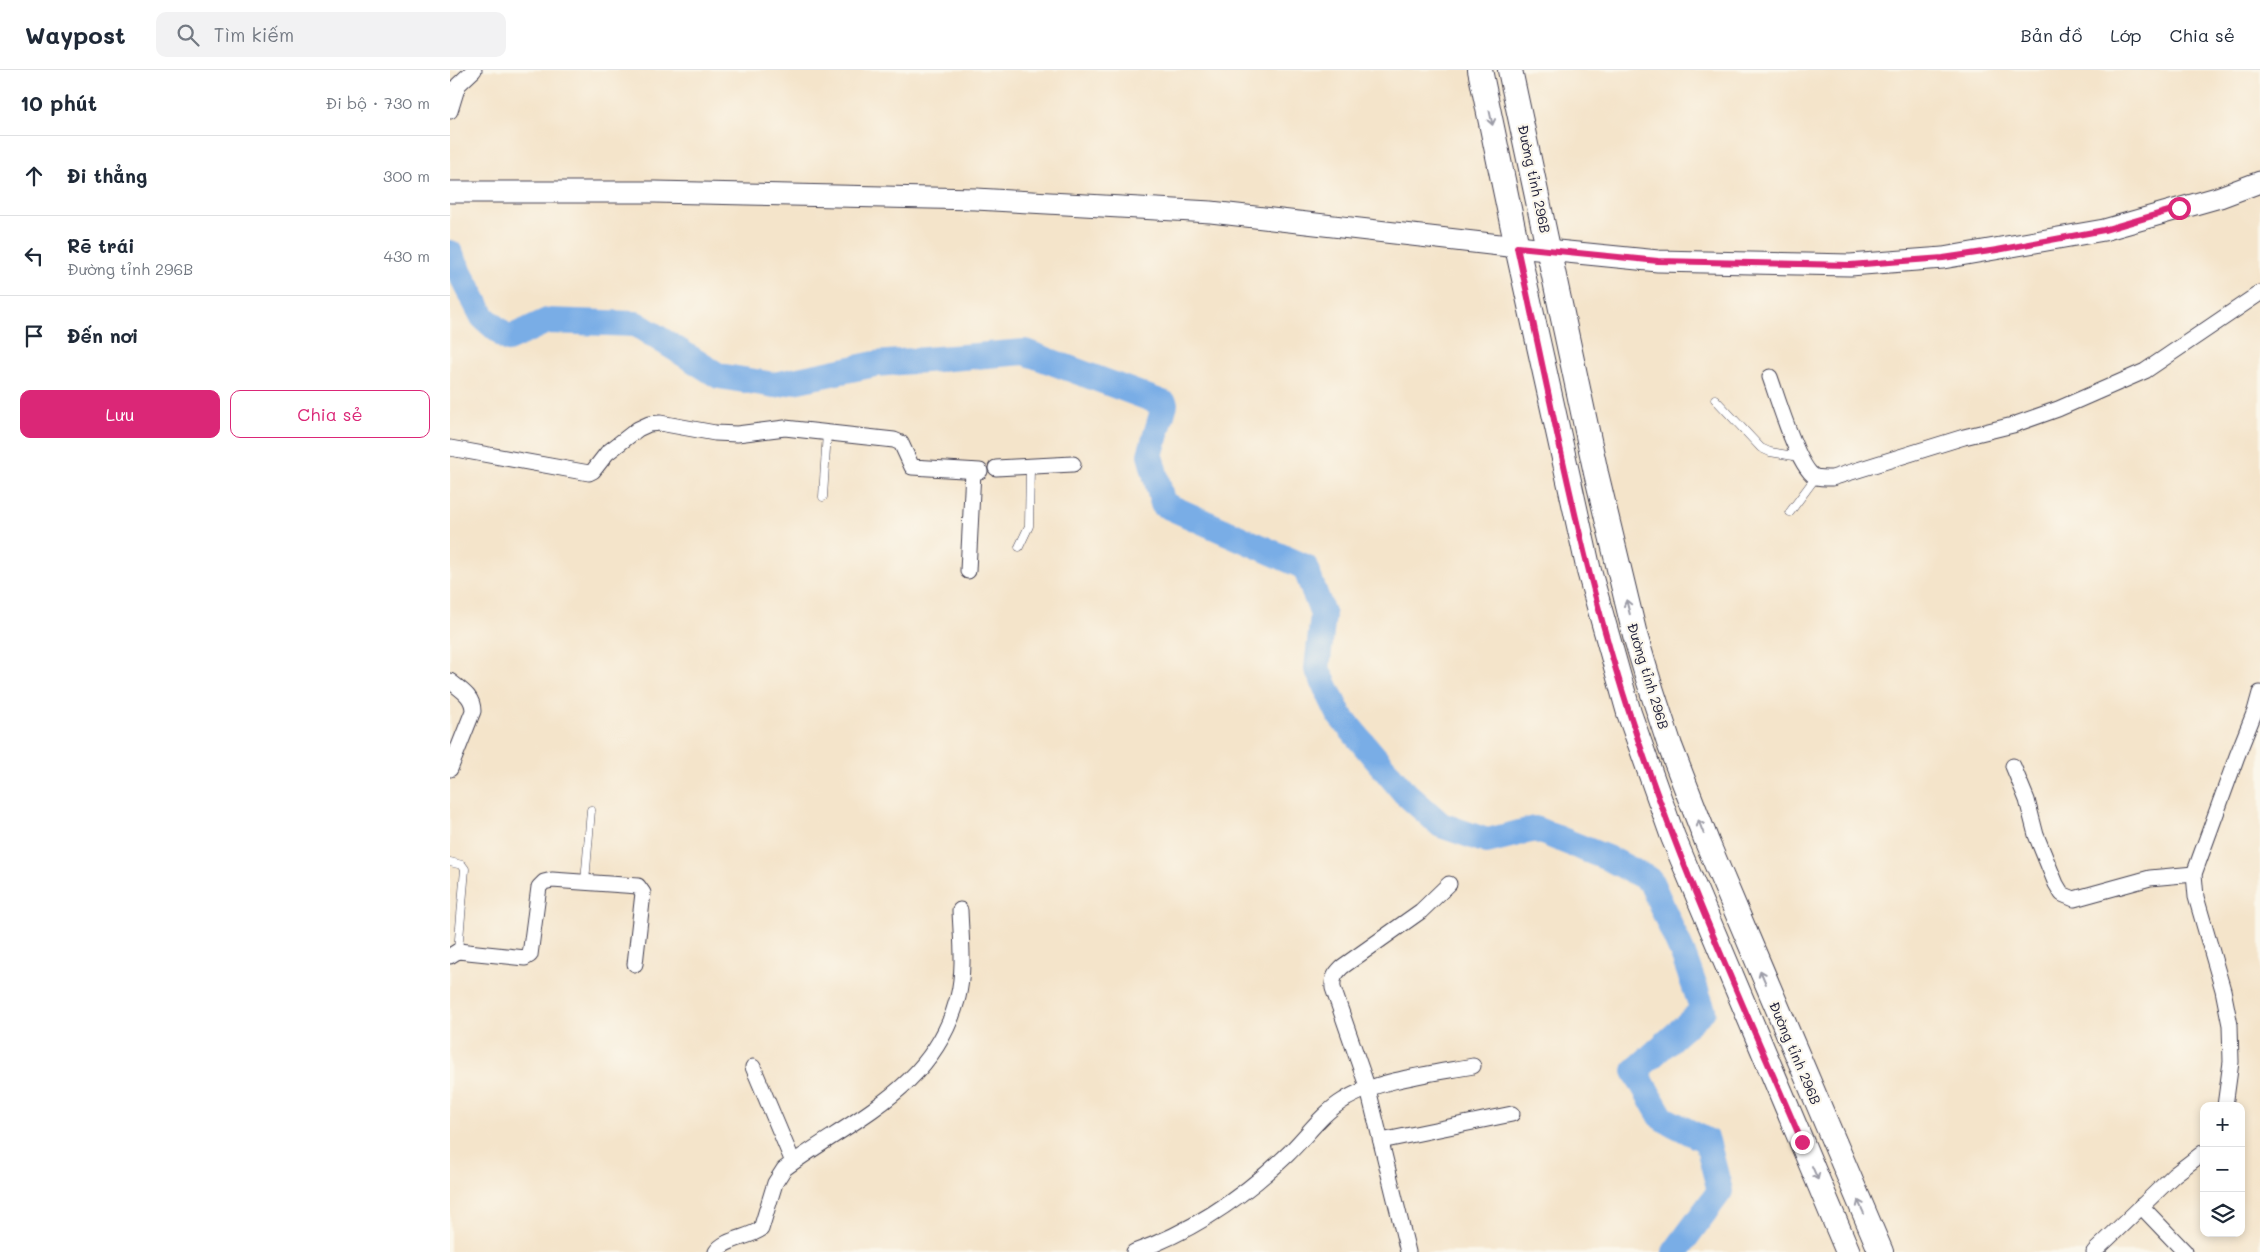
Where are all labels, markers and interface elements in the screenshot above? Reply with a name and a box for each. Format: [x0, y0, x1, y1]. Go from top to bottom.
search box [156, 12, 506, 57]
text: Waypost [25, 19, 126, 50]
icon: search [174, 21, 202, 49]
text: Tìm kiếm [214, 22, 294, 47]
text: Bản đồ [2021, 23, 2082, 47]
text: Lớp [2110, 23, 2142, 47]
text: Chia sẻ [2170, 23, 2235, 47]
text: 10 phút [20, 89, 97, 116]
text: Đi bộ · 730 m [326, 92, 430, 113]
one-way arrow [1486, 109, 1496, 125]
street label: Đường tỉnh 296B [1514, 123, 1555, 235]
icon: ahead [20, 162, 48, 190]
text: Đi thẳng [67, 163, 147, 188]
text: 300 m [383, 165, 430, 186]
route start [2168, 197, 2191, 220]
text: Rẽ trái [67, 233, 135, 258]
icon: left [20, 242, 48, 270]
text: 430 m [383, 245, 430, 266]
text: Đường tỉnh 296B [67, 258, 193, 279]
icon: arrive [20, 322, 48, 350]
text: Đến nơi [67, 323, 139, 348]
button: Lưu [20, 390, 220, 438]
button: Chia sẻ [230, 390, 430, 438]
one-way arrow [1623, 599, 1632, 615]
street label: Đường tỉnh 296B [1623, 620, 1674, 731]
one-way arrow [1695, 820, 1704, 835]
one-way arrow [1758, 970, 1768, 985]
street label: Đường tỉnh 296B [1765, 998, 1826, 1107]
map controls [2200, 1102, 2245, 1237]
button: + [2200, 1102, 2245, 1147]
route end [1791, 1131, 1814, 1154]
button: − [2200, 1147, 2245, 1192]
one-way arrow [1810, 1165, 1820, 1180]
button: layers [2200, 1192, 2245, 1237]
one-way arrow [1856, 1200, 1866, 1215]

